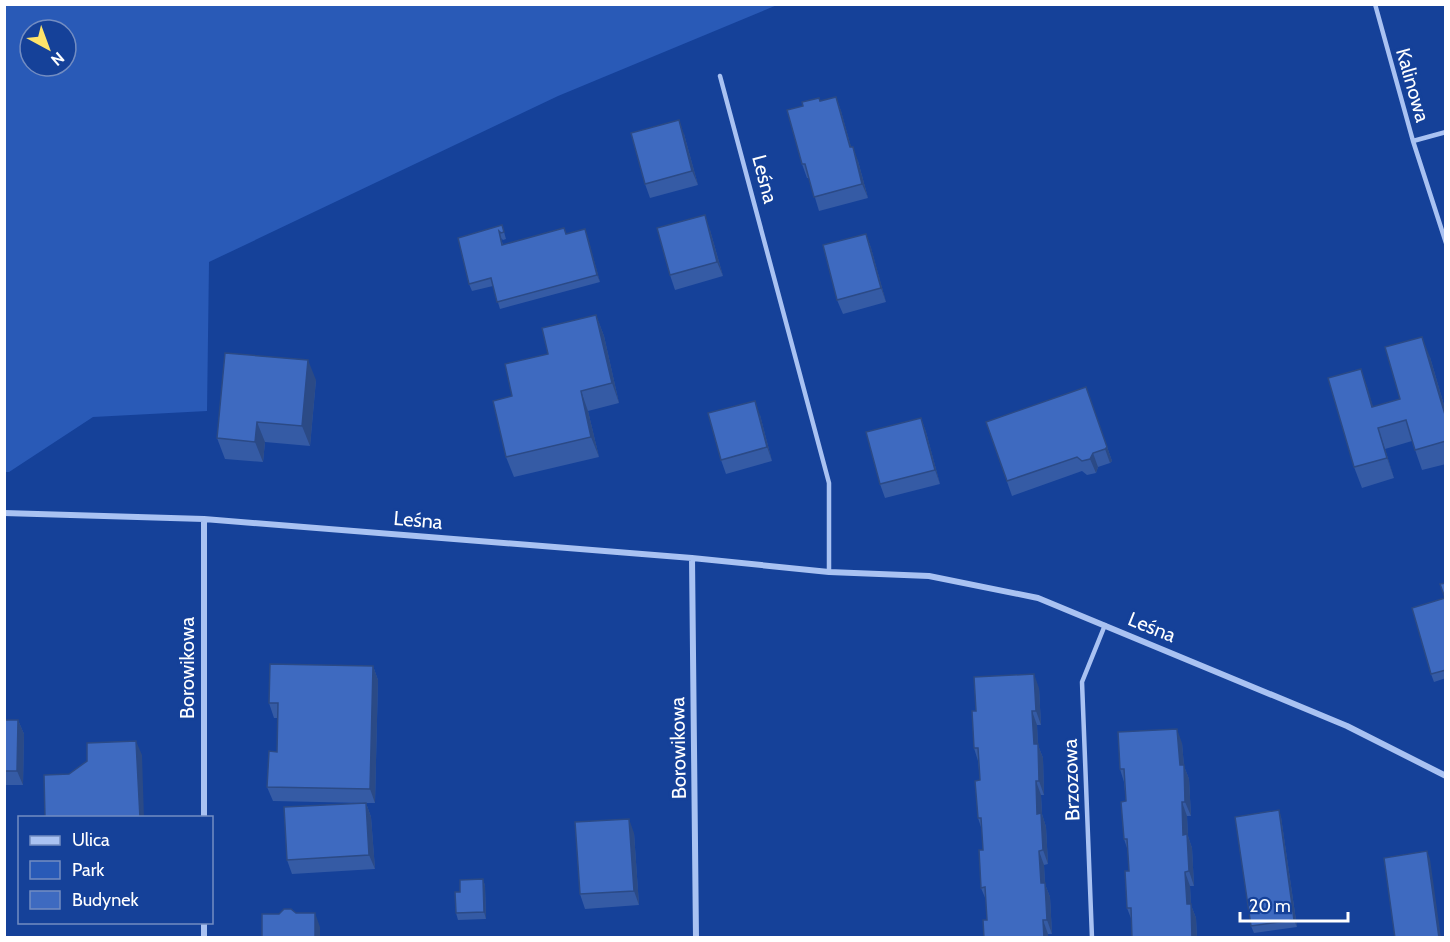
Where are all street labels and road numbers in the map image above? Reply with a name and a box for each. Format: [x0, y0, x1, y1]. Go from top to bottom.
street label: Kalinowa [1391, 45, 1435, 125]
street label: Leśna [747, 152, 783, 206]
street label: Leśna [392, 506, 444, 534]
street label: Leśna [1125, 607, 1180, 647]
street label: Borowikowa [175, 617, 199, 719]
street label: Borowikowa [665, 696, 691, 799]
street label: Brzozowa [1058, 738, 1084, 822]

